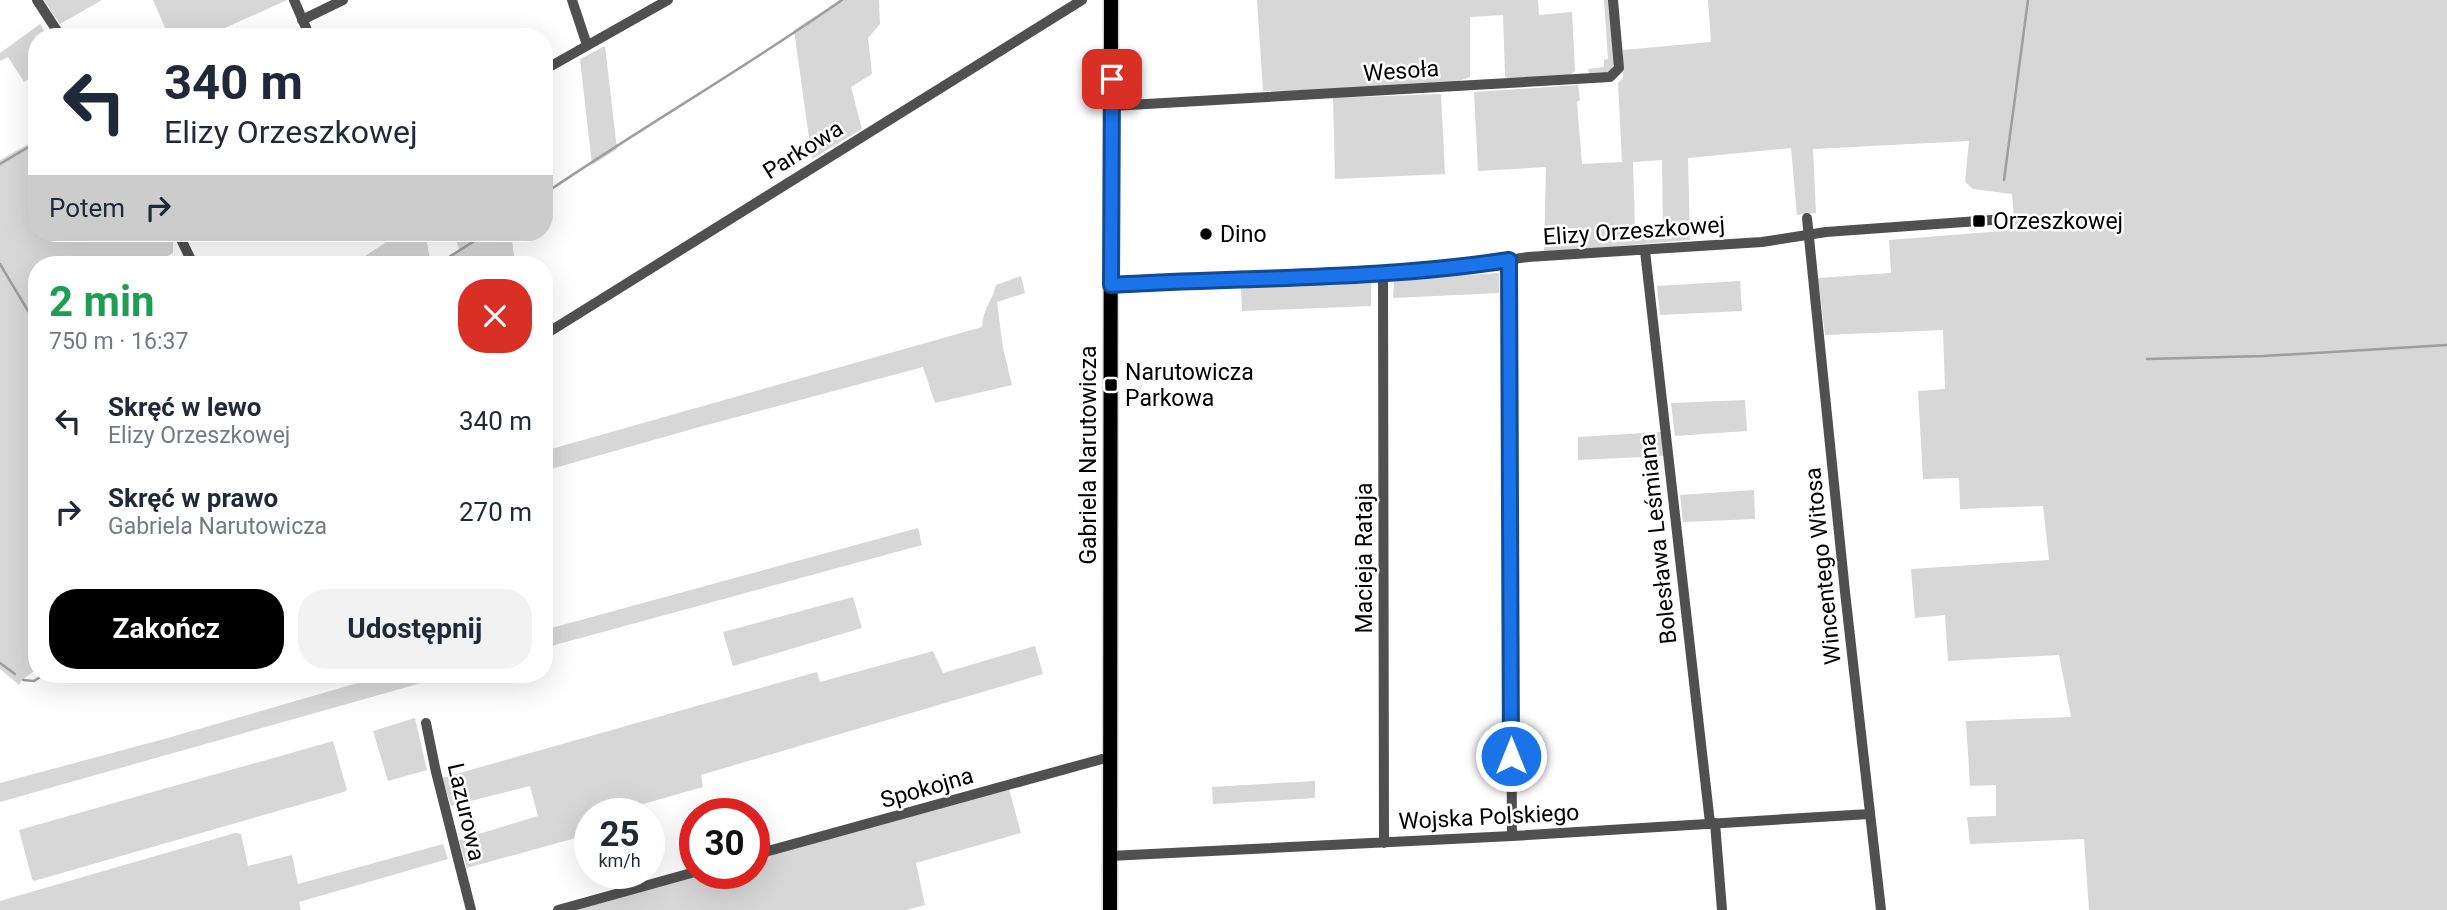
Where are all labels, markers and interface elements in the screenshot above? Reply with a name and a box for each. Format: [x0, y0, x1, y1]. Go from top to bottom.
pin [1082, 49, 1142, 109]
text: 340 m [164, 54, 303, 111]
street label: Wesoła [1362, 55, 1440, 87]
icon: left [49, 56, 140, 147]
icon: arrive [1093, 60, 1131, 98]
text: Elizy Orzeszkowej [164, 113, 418, 151]
street label: Parkowa [758, 115, 848, 185]
icon: right [139, 189, 177, 227]
text: Potem [49, 193, 125, 223]
place label: Orzeszkowej [1993, 208, 2123, 235]
street label: Elizy Orzeszkowej [1542, 211, 1726, 251]
marker: Orzeszkowej [1971, 213, 1987, 229]
place label: Dino [1220, 221, 1267, 248]
marker: Dino [1198, 226, 1214, 242]
text: 2 min [49, 277, 155, 326]
button: close [458, 279, 532, 353]
text: 750 m · 16:37 [49, 328, 188, 355]
street label: Gabriela Narutowicza [1075, 345, 1102, 565]
place label: Narutowicza Parkowa [1125, 359, 1254, 412]
marker: Narutowicza Parkowa [1103, 377, 1119, 393]
text: Skręć w lewo [108, 392, 261, 422]
icon: left [49, 402, 87, 440]
text: 340 m [459, 406, 532, 436]
text: Elizy Orzeszkowej [108, 422, 290, 449]
street label: Bolesława Leśmiana [1634, 433, 1682, 645]
street label: Wincentego Witosa [1799, 466, 1847, 666]
text: Skręć w prawo [108, 483, 278, 513]
street label: Macieja Rataja [1351, 483, 1378, 633]
icon: right [49, 493, 87, 531]
text: 270 m [459, 497, 532, 527]
text: Gabriela Narutowicza [108, 513, 327, 540]
button: Zakończ [49, 589, 284, 669]
button: Udostępnij [298, 589, 532, 669]
position arrow [1474, 719, 1548, 793]
street label: Lazurowa [442, 761, 490, 863]
street label: Spokojna [878, 762, 976, 814]
speed limit sign: 30 [679, 798, 770, 889]
street label: Wojska Polskiego [1398, 799, 1580, 835]
text: 25 [599, 814, 640, 855]
text: km/h [598, 850, 641, 871]

